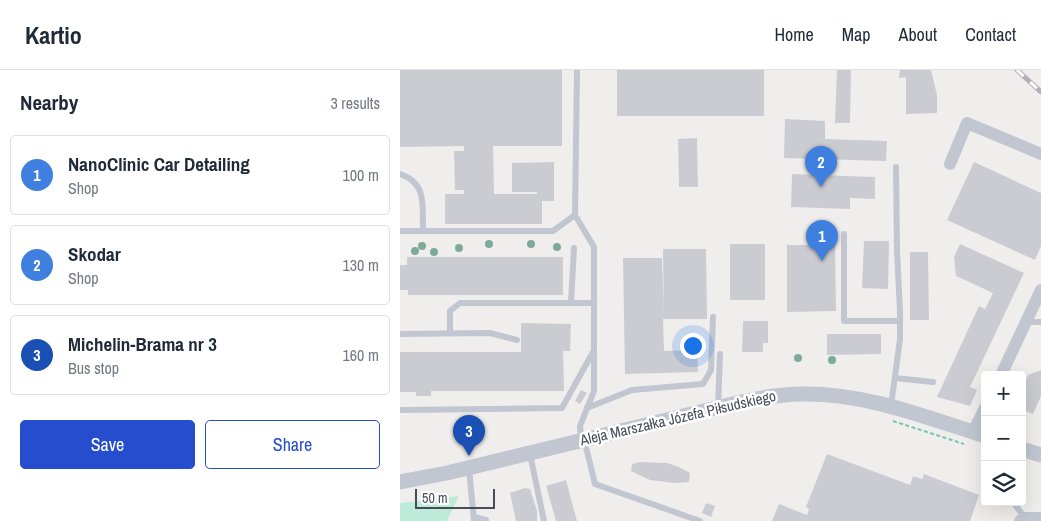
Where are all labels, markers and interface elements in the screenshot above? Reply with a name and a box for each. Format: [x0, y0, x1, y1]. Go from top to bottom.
text: Kartio [25, 19, 82, 51]
text: Home [774, 22, 814, 47]
text: Map [842, 22, 871, 47]
text: About [899, 22, 937, 47]
text: Contact [965, 22, 1016, 47]
text: Nearby [20, 88, 78, 117]
text: 3 results [330, 92, 380, 114]
pin: 2 [805, 146, 837, 187]
text: NanoClinic Car Detailing [68, 151, 250, 177]
text: 1 [33, 164, 41, 186]
text: 100 m [343, 164, 379, 186]
text: Shop [68, 177, 99, 199]
pin: 1 [806, 220, 838, 261]
text: Skodar [68, 241, 121, 267]
text: 2 [33, 254, 41, 276]
text: 130 m [343, 254, 379, 276]
text: Shop [68, 267, 99, 289]
text: Michelin-Brama nr 3 [68, 331, 217, 357]
your location [680, 333, 706, 359]
text: 3 [33, 344, 41, 366]
text: 160 m [343, 344, 379, 366]
text: Bus stop [68, 357, 119, 379]
map controls [981, 371, 1026, 506]
button: + [981, 371, 1026, 416]
street label: Aleja Marszałka Józefa Piłsudskiego [577, 385, 778, 450]
pin: 3 [453, 415, 485, 456]
button: − [981, 416, 1026, 461]
button: Save [20, 420, 195, 469]
button: Share [205, 420, 380, 469]
button: layers [981, 461, 1026, 506]
scale bar [415, 486, 495, 509]
text: 50 m [422, 489, 448, 507]

